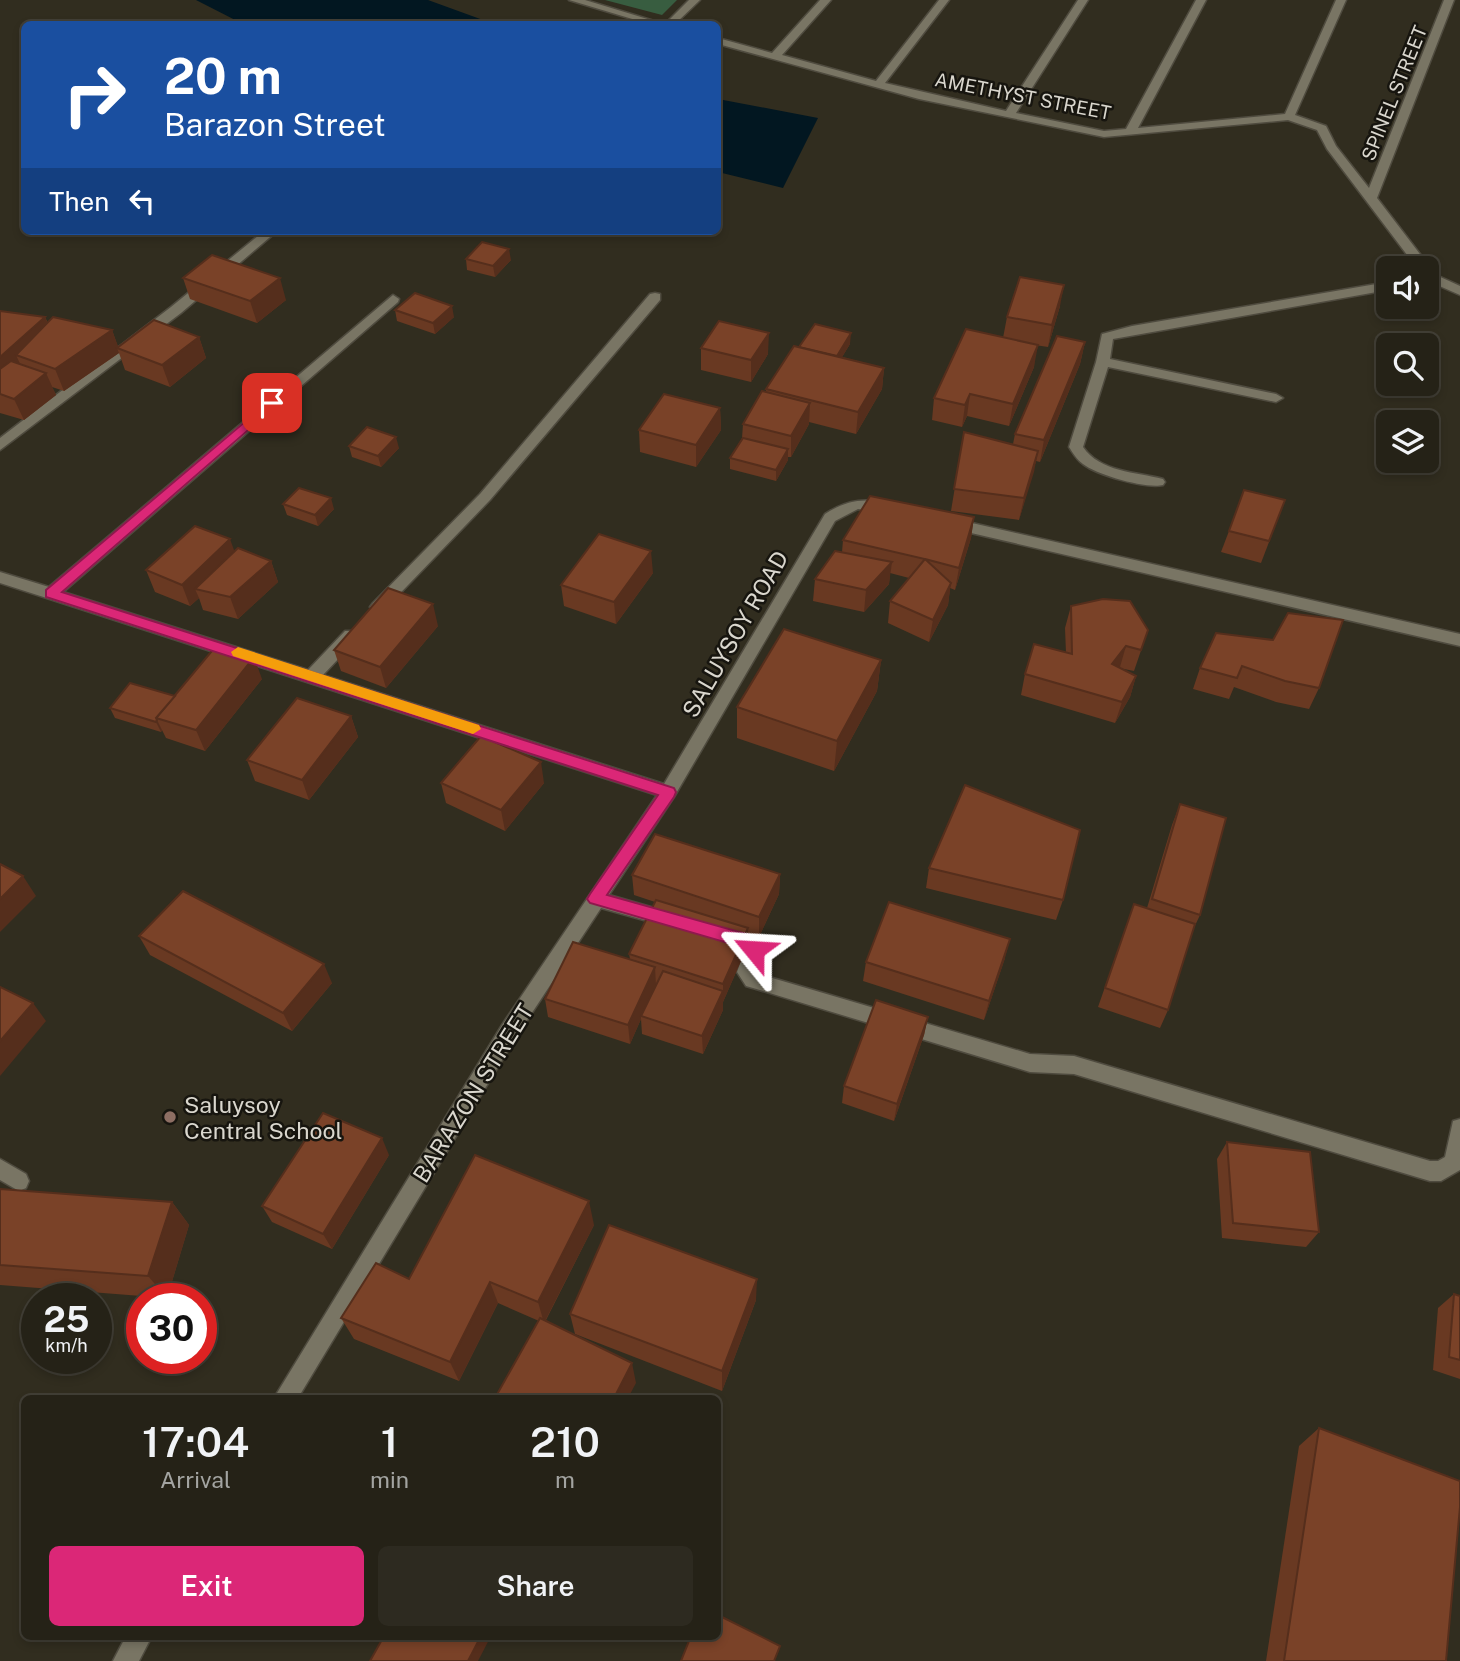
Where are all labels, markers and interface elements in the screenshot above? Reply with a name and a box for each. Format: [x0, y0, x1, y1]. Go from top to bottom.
street label: SPINEL STREET [1357, 22, 1431, 164]
text: 20 m [164, 47, 282, 105]
icon: right [49, 49, 140, 140]
street label: AMETHYST STREET [933, 68, 1113, 124]
text: Barazon Street [164, 106, 386, 143]
icon: left [123, 182, 161, 220]
text: Then [49, 186, 109, 217]
map controls [1376, 256, 1439, 473]
button: sound [1376, 256, 1439, 319]
button: search [1376, 333, 1439, 396]
pin [242, 373, 302, 433]
icon: arrive [253, 384, 291, 422]
button: layers [1376, 410, 1439, 473]
street label: SALUYSOY ROAD [676, 546, 794, 722]
position arrow [717, 913, 791, 987]
street label: BARAZON STREET [407, 999, 539, 1187]
place label: Saluysoy Central School [184, 1091, 342, 1144]
marker: Saluysoy Central School [162, 1109, 178, 1125]
speed limit sign: 30 [126, 1283, 217, 1374]
text: 25 [44, 1299, 89, 1340]
text: km/h [45, 1335, 88, 1356]
text: 17:04 [142, 1417, 249, 1466]
text: 1 [381, 1417, 398, 1466]
text: 210 [530, 1417, 600, 1466]
text: Arrival [160, 1466, 231, 1493]
text: min [370, 1466, 409, 1493]
text: m [555, 1466, 575, 1493]
button: Exit [49, 1546, 364, 1626]
button: Share [378, 1546, 693, 1626]

